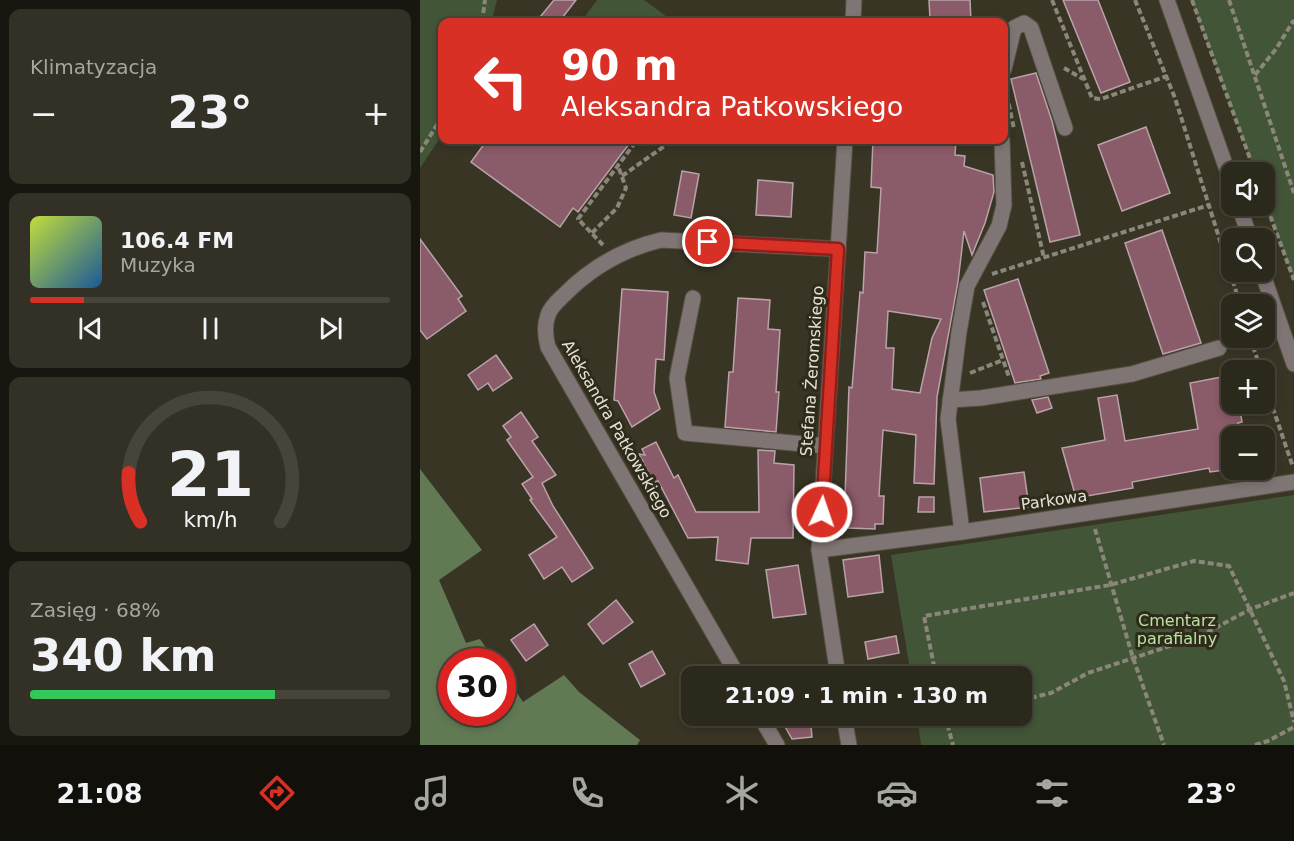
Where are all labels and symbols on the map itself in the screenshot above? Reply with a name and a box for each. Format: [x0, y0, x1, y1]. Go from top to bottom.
pin [682, 216, 733, 267]
street label: Stefana Żeromskiego [797, 285, 827, 457]
street label: Aleksandra Patkowskiego [558, 336, 676, 522]
position arrow [790, 480, 854, 544]
street label: Parkowa [1020, 486, 1088, 514]
park label: Cmentarz parafialny [1137, 611, 1217, 648]
speed limit sign: 30 [438, 648, 516, 726]

